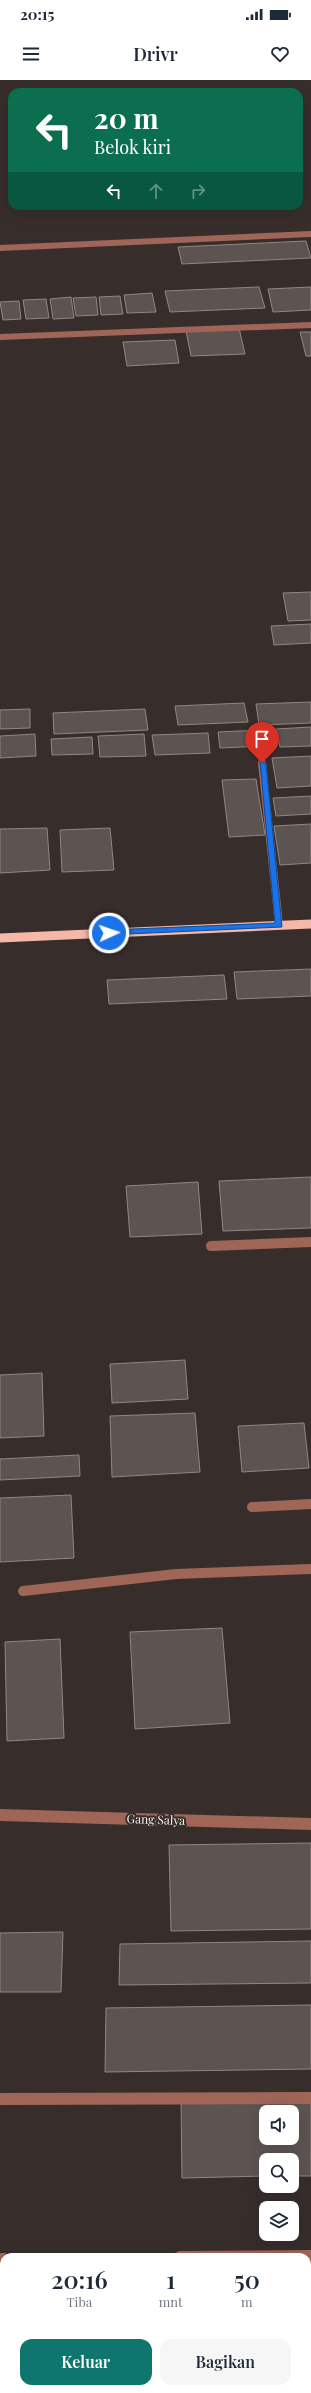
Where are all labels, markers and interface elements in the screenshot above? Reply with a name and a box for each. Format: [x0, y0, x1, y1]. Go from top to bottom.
text: 20:15 [20, 4, 54, 24]
text: Drivr [133, 42, 178, 66]
icon: menu [20, 43, 42, 65]
icon: heart [269, 43, 291, 65]
text: 20 m [94, 99, 159, 136]
icon: left [28, 104, 80, 156]
text: Belok kiri [94, 135, 171, 159]
icon: left [103, 180, 125, 202]
icon: ahead [145, 180, 167, 202]
icon: right [187, 180, 209, 202]
pin [245, 722, 279, 763]
icon: arrive [251, 728, 273, 750]
position arrow [88, 912, 130, 954]
street label: Gang Salya [126, 1810, 186, 1828]
map controls [259, 2105, 299, 2241]
button: sound [259, 2105, 299, 2145]
button: search [259, 2153, 299, 2193]
button: layers [259, 2201, 299, 2241]
text: 20:16 [51, 2263, 108, 2295]
text: 1 [166, 2263, 175, 2295]
text: 50 [234, 2263, 260, 2295]
text: Tiba [67, 2293, 92, 2310]
text: mnt [159, 2293, 183, 2310]
text: m [241, 2293, 253, 2310]
button: Keluar [20, 2339, 152, 2385]
button: Bagikan [160, 2339, 291, 2385]

